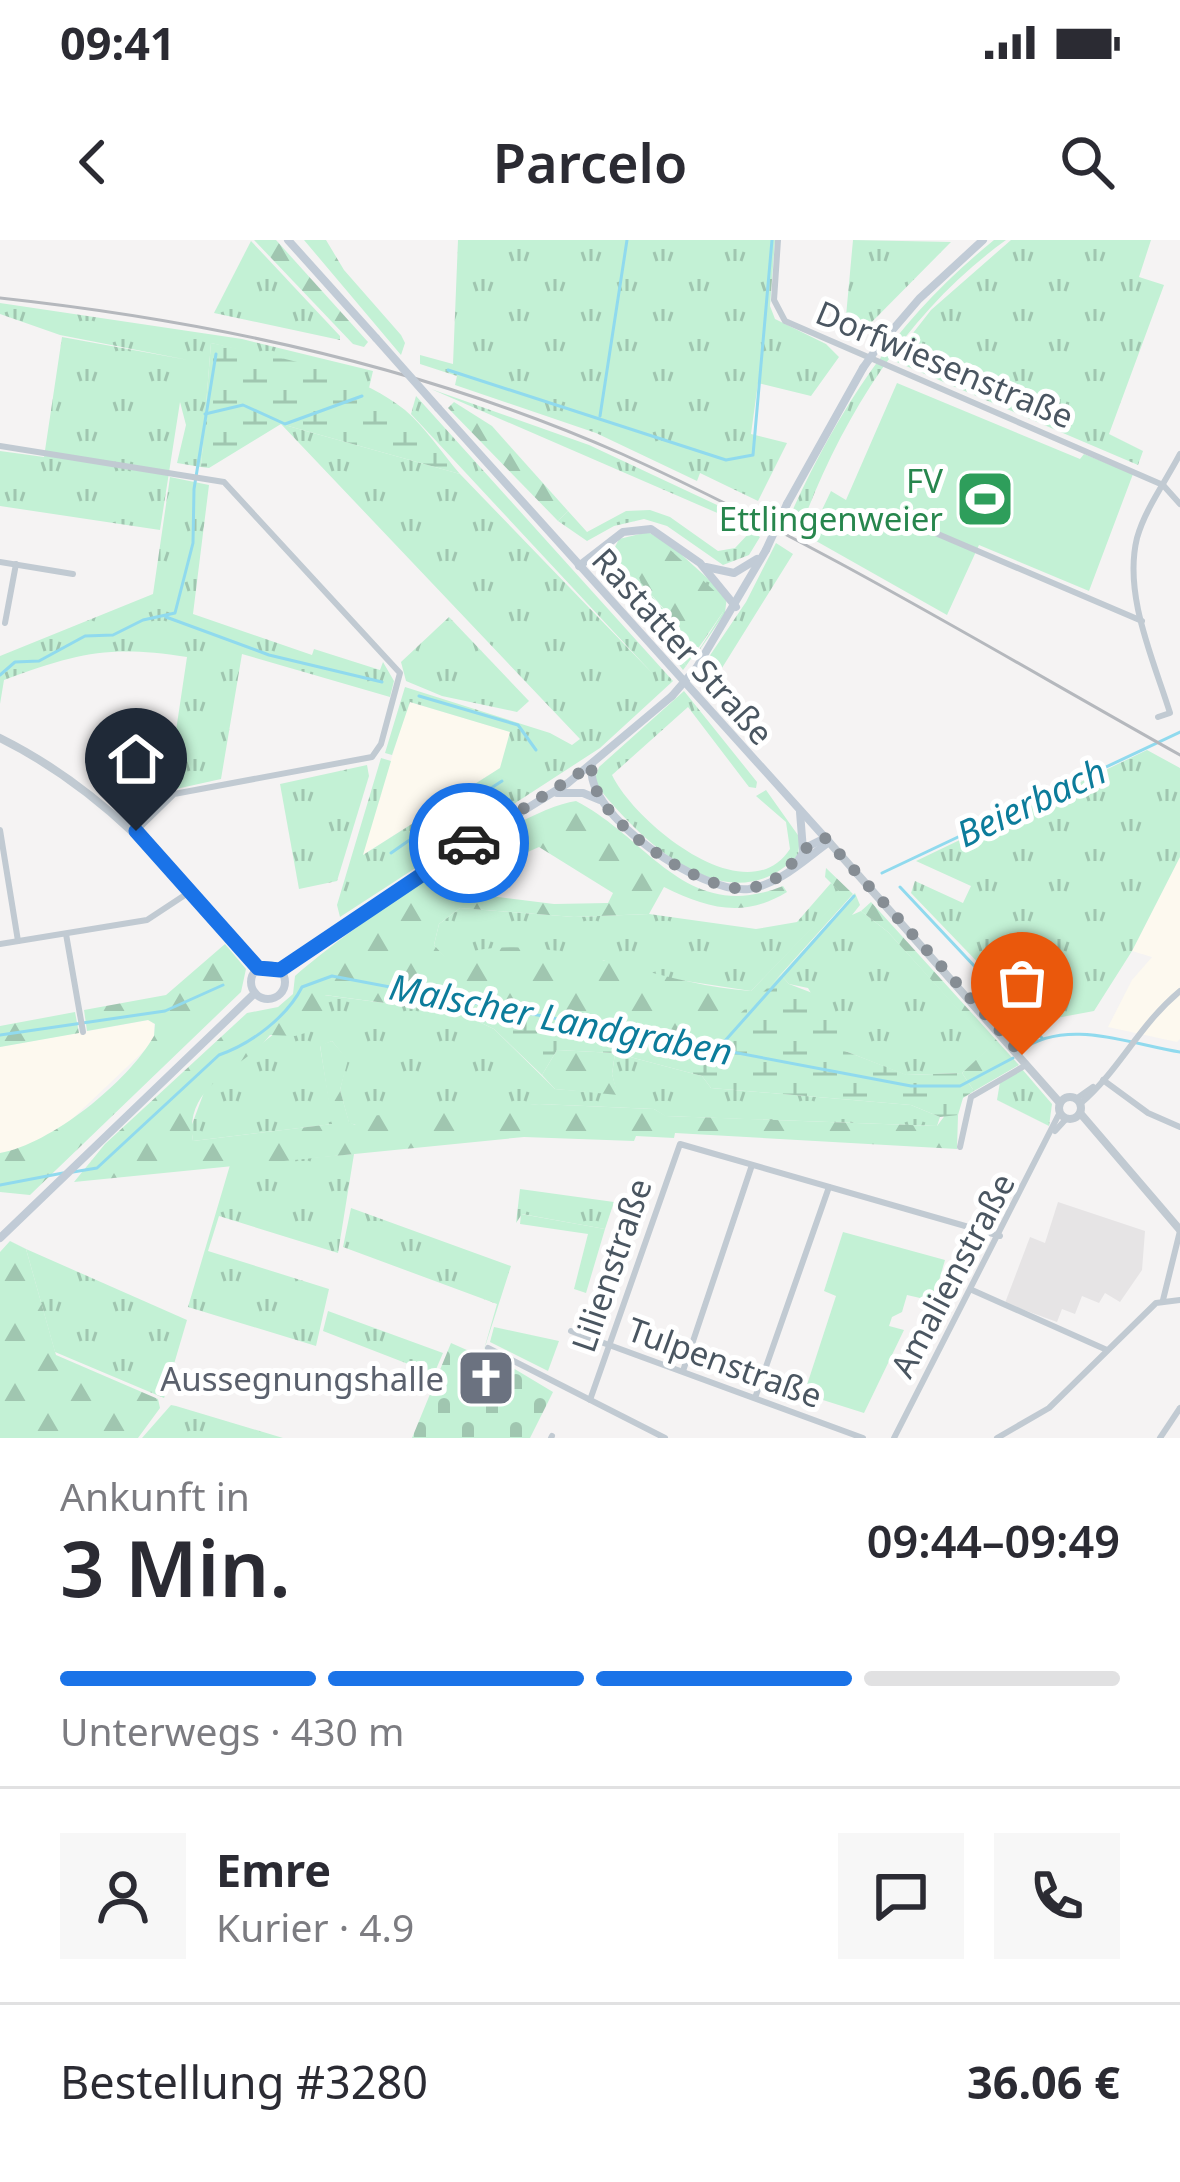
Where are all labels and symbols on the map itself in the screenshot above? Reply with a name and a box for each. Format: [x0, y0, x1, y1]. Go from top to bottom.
street label: Dorfwiesenstraße [809, 289, 1081, 439]
place label: FV Ettlingenweier [719, 458, 943, 541]
sports icon: FV Ettlingenweier [954, 468, 1016, 530]
street label: Rastatter Straße [582, 538, 784, 754]
pin [85, 708, 187, 831]
water label: Beierbach [948, 746, 1114, 858]
courier [409, 783, 529, 903]
pin [971, 932, 1073, 1055]
water label: Malscher Landgraben [385, 962, 737, 1076]
street label: Amalienstraße [879, 1165, 1025, 1385]
street label: Lilienstraße [560, 1172, 662, 1358]
street label: Tulpenstraße [622, 1306, 828, 1418]
church icon: Aussegnungshalle [455, 1347, 517, 1409]
place label: Aussegnungshalle [160, 1356, 444, 1401]

